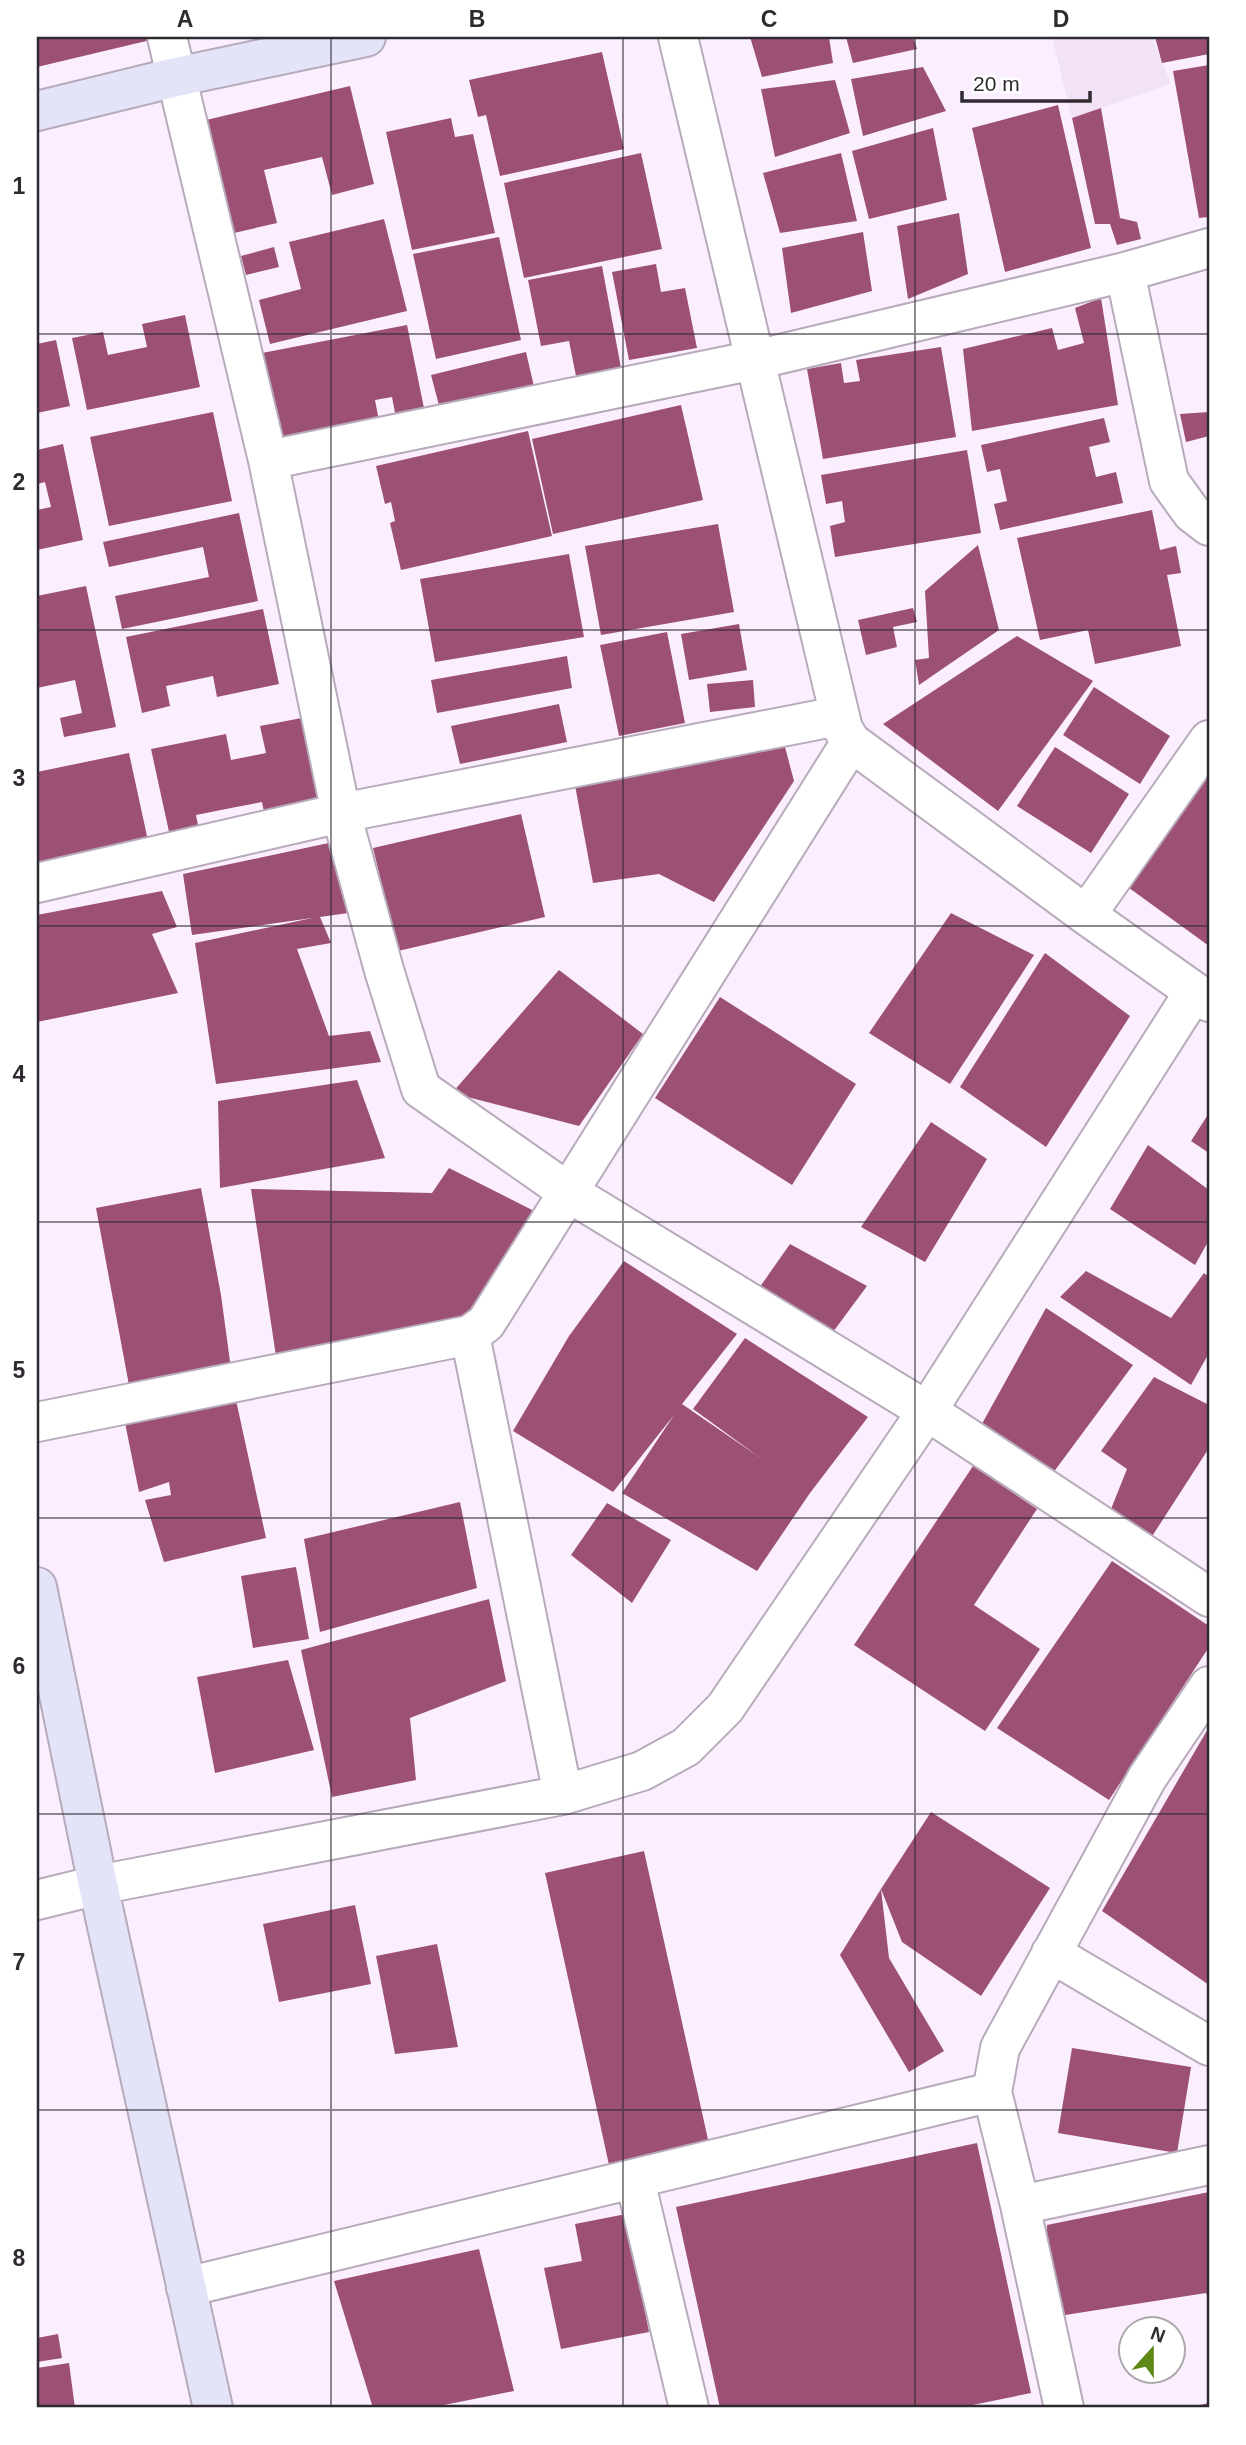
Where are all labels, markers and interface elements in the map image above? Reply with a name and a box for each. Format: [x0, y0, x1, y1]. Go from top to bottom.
text: A [177, 6, 193, 32]
text: B [469, 6, 485, 32]
text: C [761, 6, 777, 32]
text: D [1053, 6, 1069, 32]
scale bar [962, 60, 1090, 104]
text: 20 m [973, 72, 1020, 95]
text: 1 [13, 173, 26, 199]
text: 2 [13, 469, 25, 495]
text: 3 [13, 765, 25, 791]
text: 4 [13, 1061, 26, 1087]
text: 5 [13, 1357, 26, 1383]
text: 6 [13, 1653, 25, 1679]
text: 7 [13, 1949, 25, 1975]
text: 8 [13, 2245, 26, 2271]
north arrow [1116, 2316, 1186, 2386]
text: N [1148, 2322, 1168, 2347]

